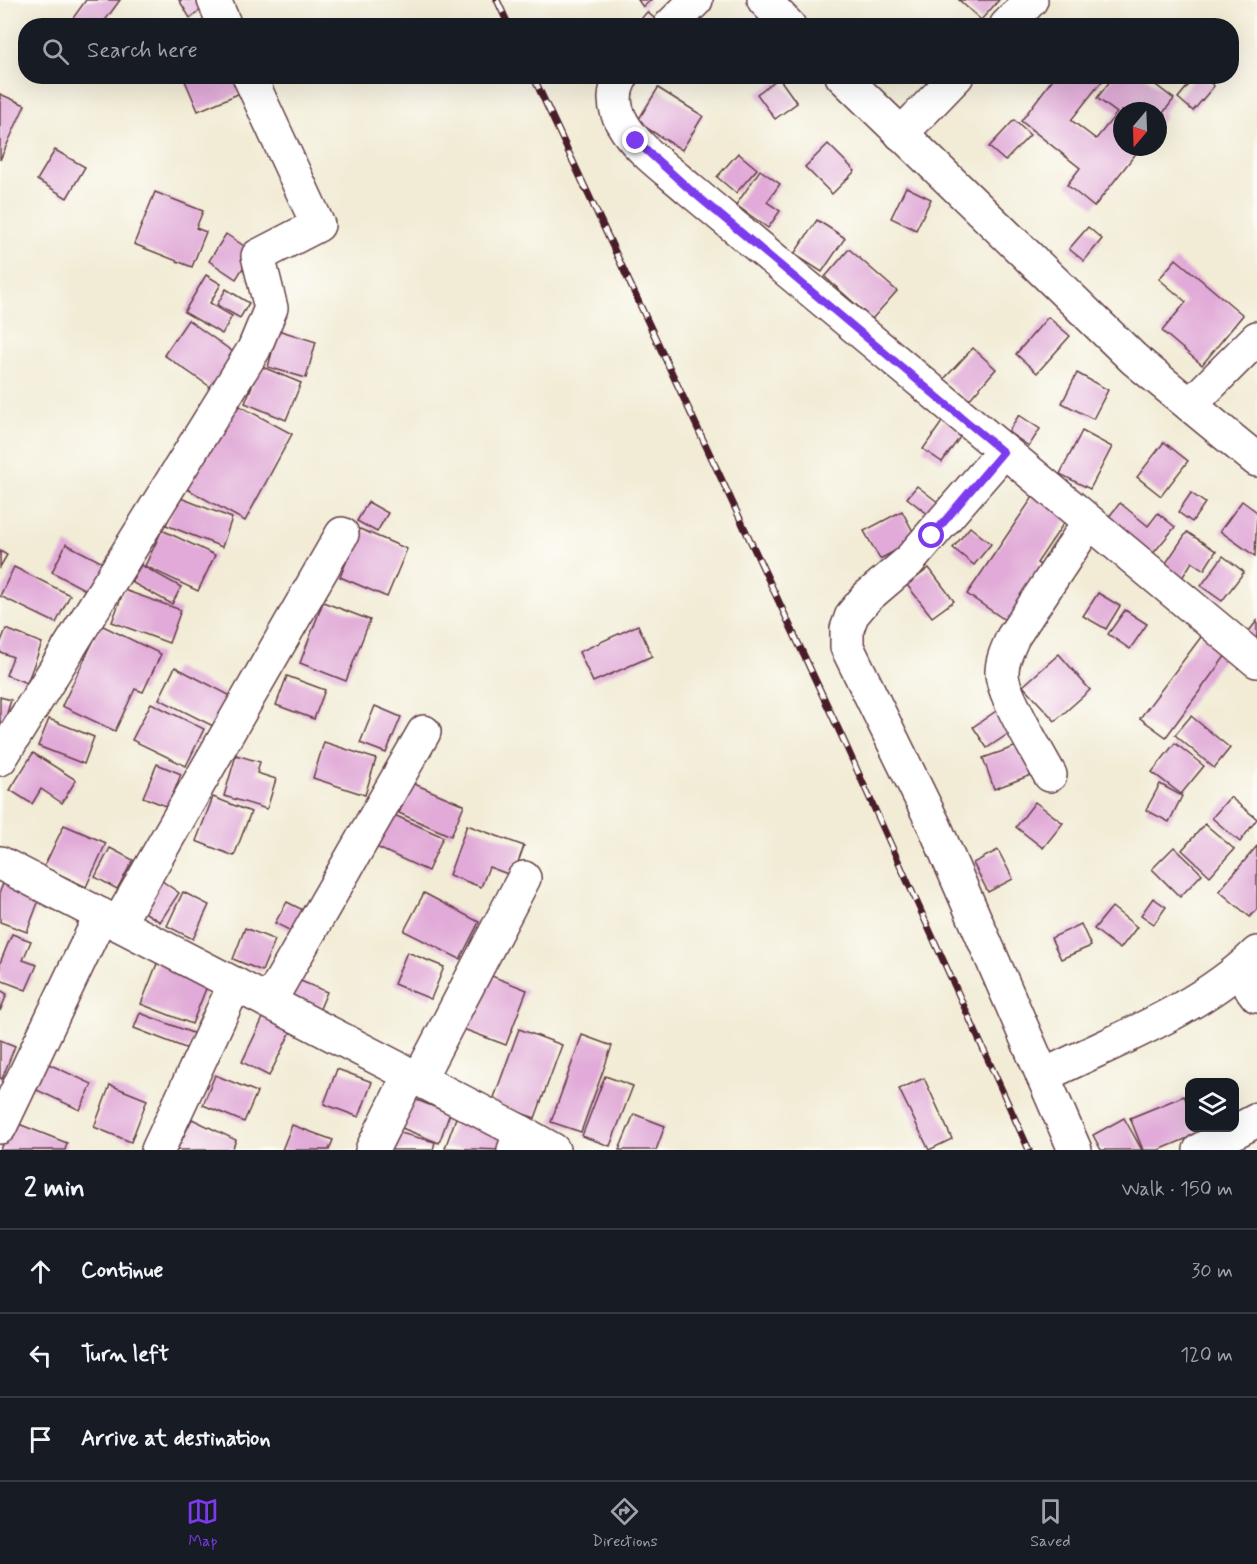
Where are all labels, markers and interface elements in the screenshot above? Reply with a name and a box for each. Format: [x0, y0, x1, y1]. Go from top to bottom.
search box [18, 18, 1239, 84]
icon: search [39, 35, 72, 68]
text: Search here [87, 37, 198, 65]
north arrow [1113, 102, 1167, 156]
route end [622, 127, 648, 153]
route start [918, 522, 944, 548]
map controls [1185, 1078, 1239, 1132]
button: layers [1185, 1078, 1239, 1132]
text: 2 min [24, 1172, 85, 1206]
text: Walk · 150 m [1121, 1176, 1233, 1203]
icon: ahead [24, 1255, 57, 1288]
text: Continue [81, 1257, 163, 1285]
text: 30 m [1191, 1258, 1233, 1285]
icon: left [24, 1339, 57, 1372]
text: Turn left [81, 1341, 169, 1369]
text: 120 m [1180, 1342, 1233, 1369]
icon: arrive [24, 1423, 57, 1456]
text: Arrive at destination [81, 1425, 271, 1453]
tab: Map [186, 1495, 219, 1552]
tab: Directions [592, 1495, 658, 1552]
tab: Saved [1030, 1495, 1071, 1552]

